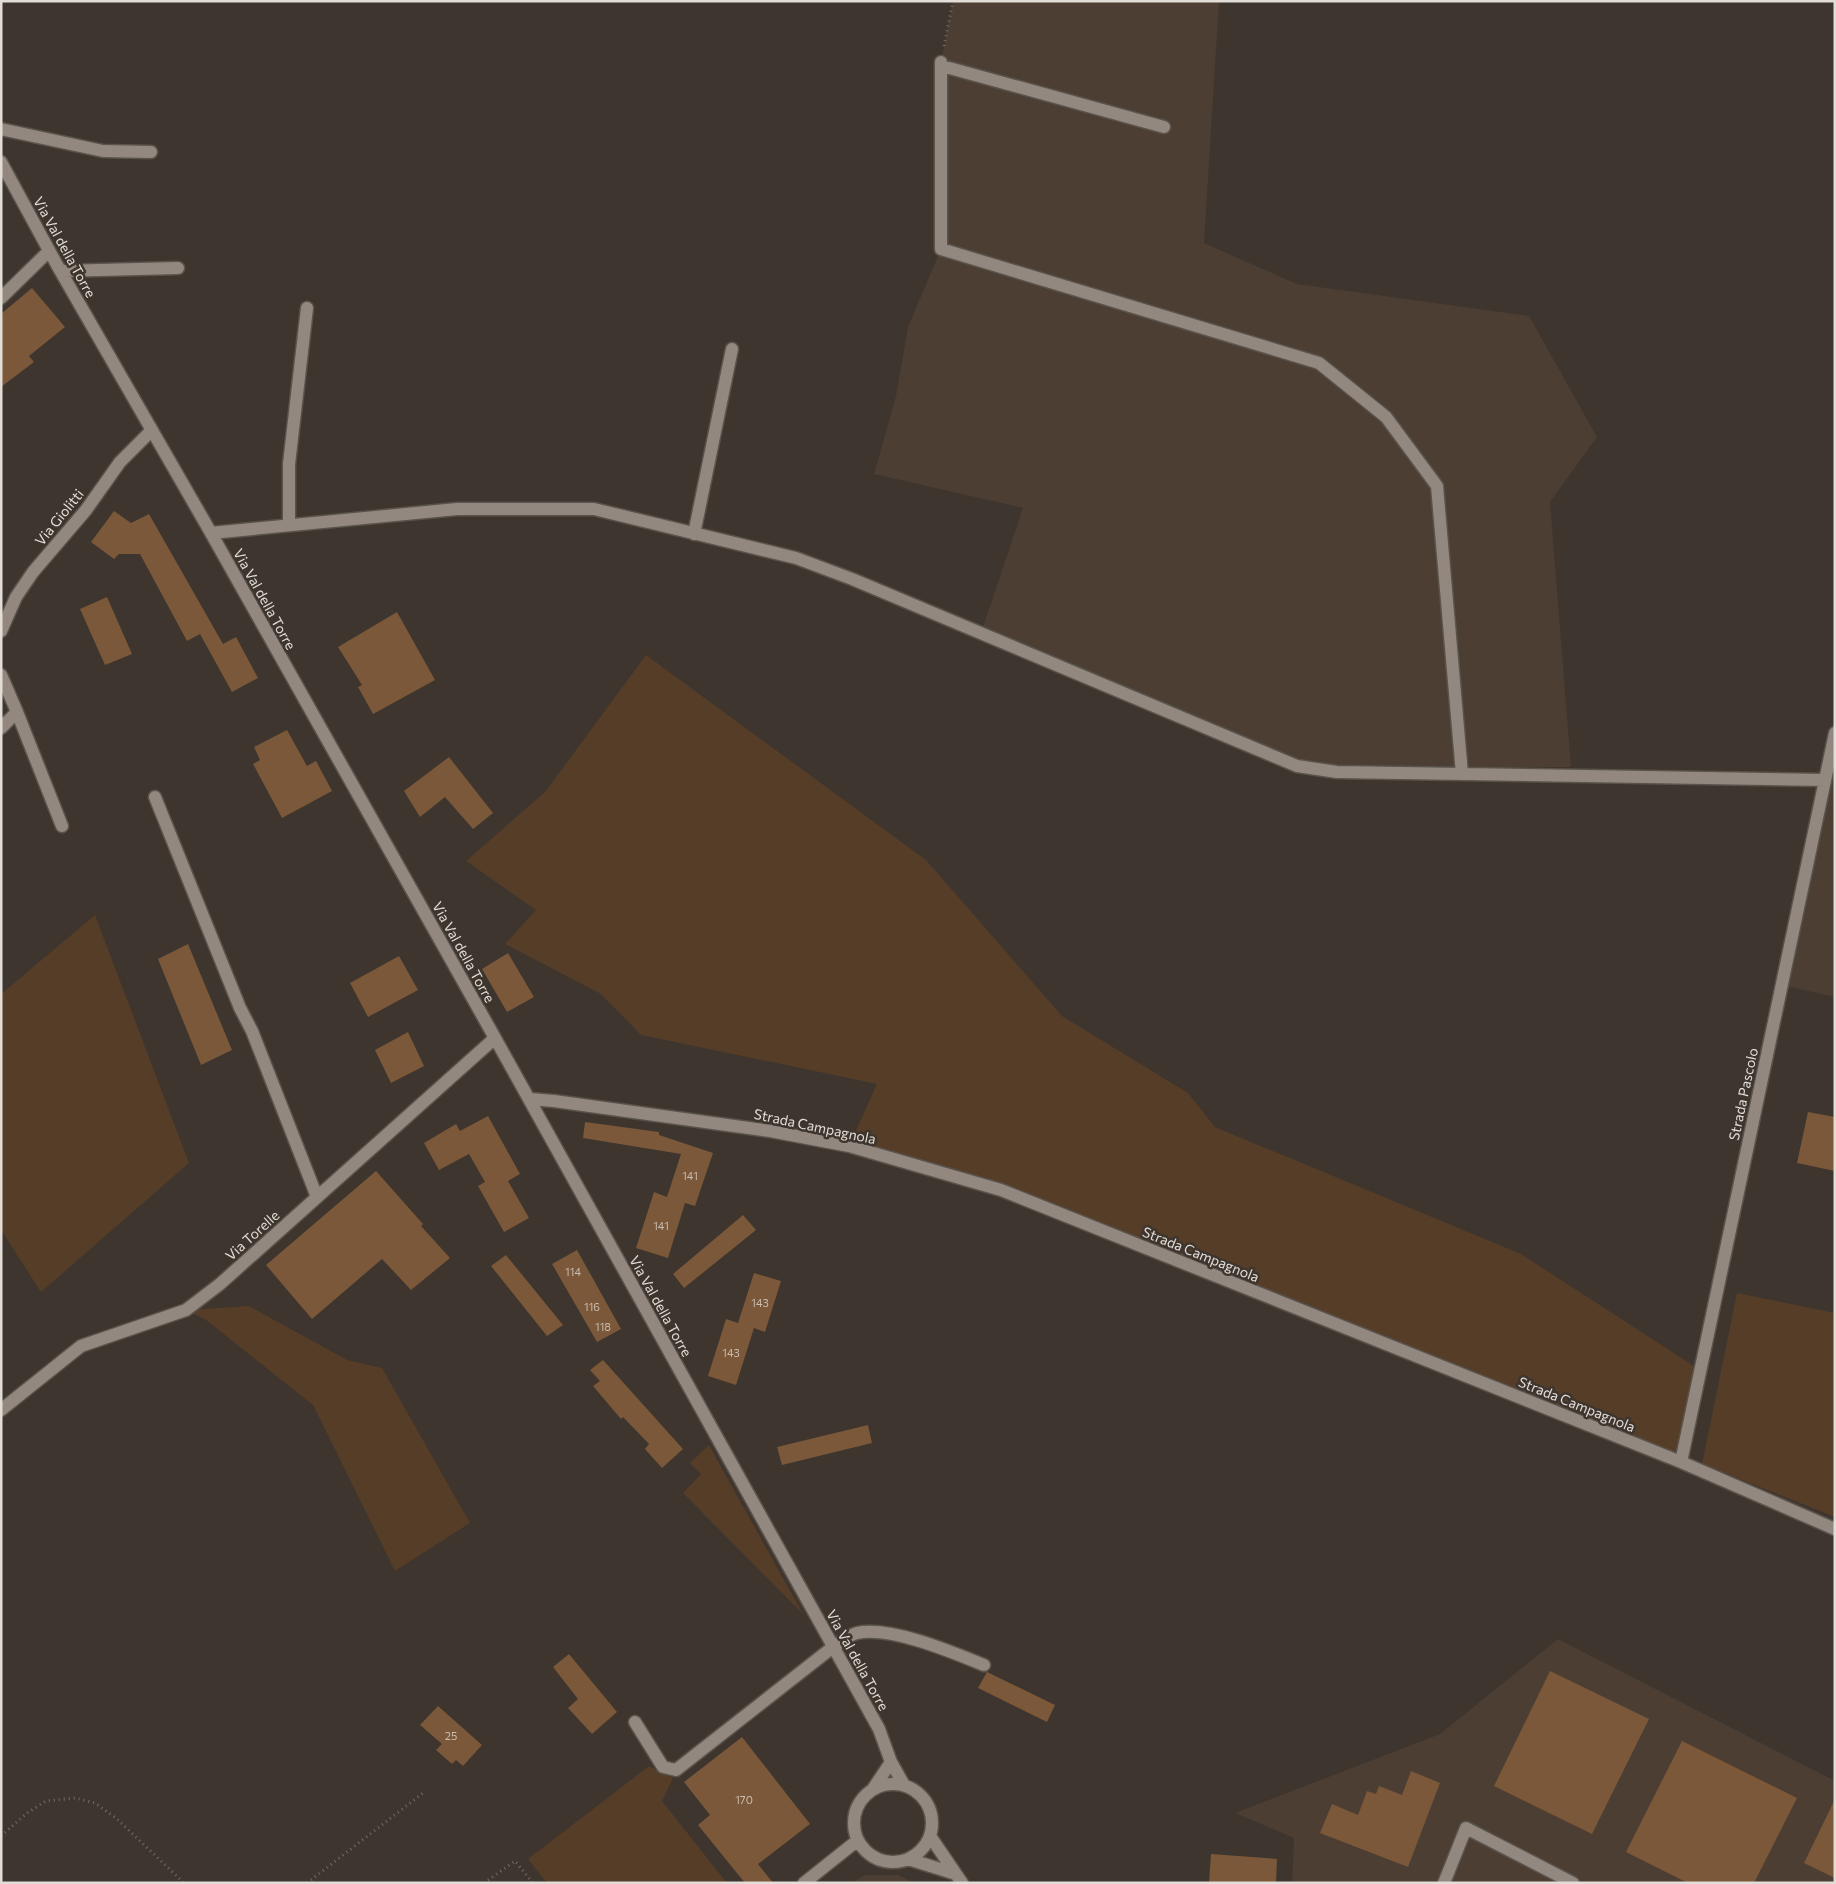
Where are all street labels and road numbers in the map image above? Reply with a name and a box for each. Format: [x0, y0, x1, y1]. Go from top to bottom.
street label: Via Val della Torre [30, 194, 100, 300]
street label: Via Giolitti [31, 485, 87, 549]
street label: Via Val della Torre [230, 546, 300, 652]
street label: Via Val della Torre [429, 899, 499, 1005]
street label: Strada Pascolo [1725, 1046, 1761, 1142]
street label: Strada Campagnola [752, 1105, 878, 1147]
street label: Via Torelle [222, 1206, 282, 1264]
street label: Strada Campagnola [1140, 1223, 1262, 1285]
street label: Via Val della Torre [626, 1253, 696, 1359]
street label: Strada Campagnola [1516, 1373, 1638, 1435]
street label: Via Val della Torre [823, 1607, 893, 1713]

